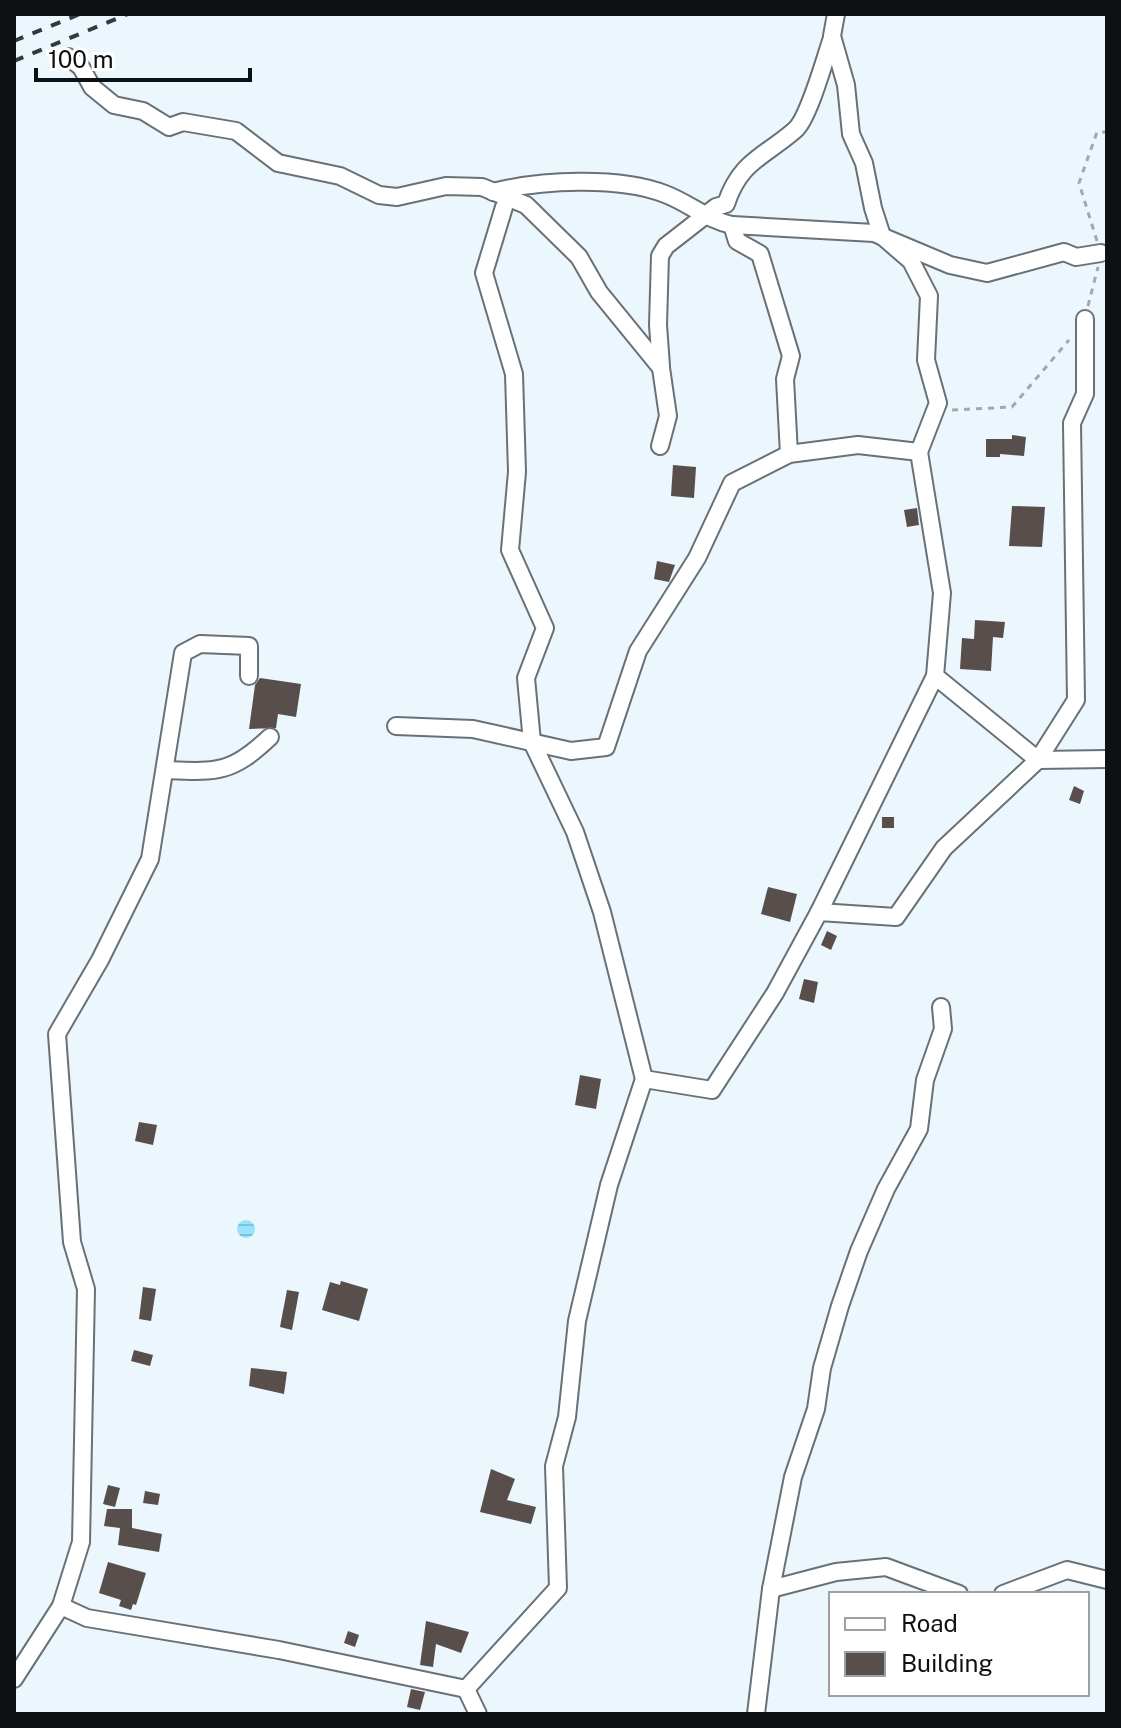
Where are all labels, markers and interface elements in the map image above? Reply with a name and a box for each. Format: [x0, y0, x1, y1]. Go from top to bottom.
scale bar [36, 32, 250, 82]
text: 100 m [48, 45, 114, 73]
legend [829, 1592, 1089, 1696]
text: Road [901, 1609, 958, 1637]
text: Building [901, 1649, 993, 1677]

